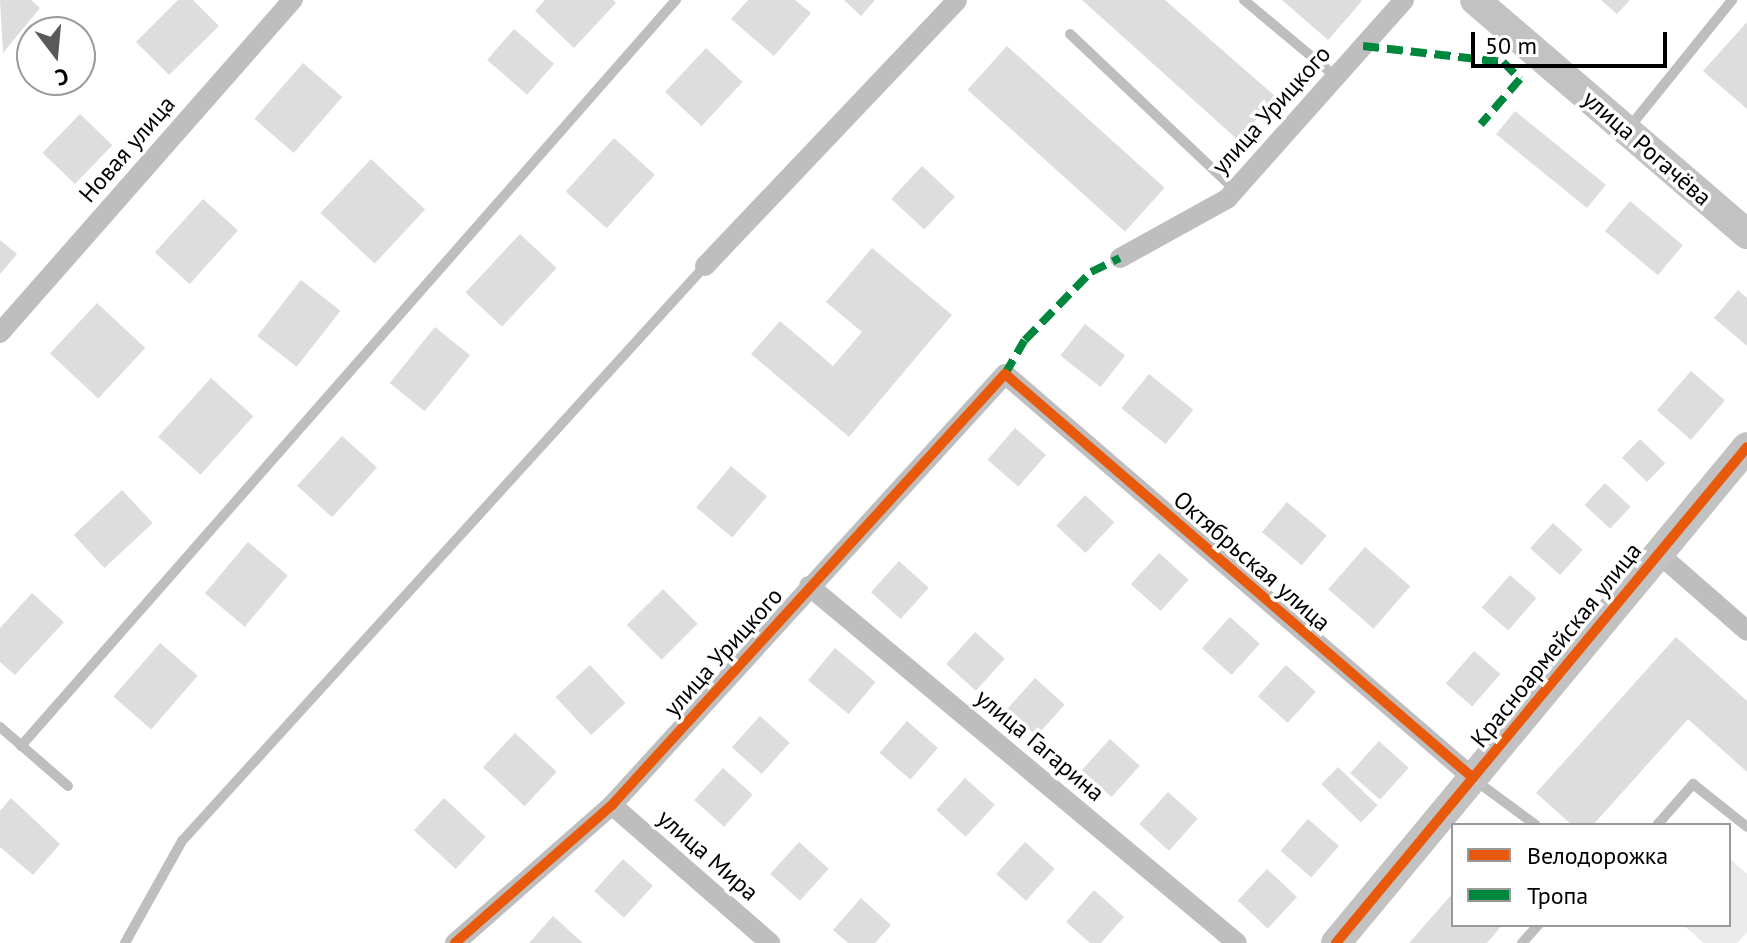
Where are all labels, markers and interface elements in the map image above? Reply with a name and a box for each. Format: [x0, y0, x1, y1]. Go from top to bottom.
north arrow [16, 16, 96, 96]
scale bar [1475, 16, 1671, 66]
text: 50 m [1485, 30, 1537, 61]
street label: улица Урицкого [1205, 39, 1337, 181]
text: С [52, 62, 72, 92]
street label: улица Рогачёва [1577, 84, 1717, 212]
street label: Новая улица [73, 90, 181, 208]
street label: Октябрьская улица [1168, 485, 1336, 637]
street label: Красноармейская улица [1465, 537, 1647, 753]
street label: улица Урицкого [657, 581, 789, 723]
street label: улица Гагарина [970, 683, 1110, 807]
street label: улица Мира [652, 803, 764, 907]
legend [1451, 823, 1731, 927]
text: Велодорожка [1527, 840, 1668, 871]
text: Тропа [1527, 880, 1588, 911]

